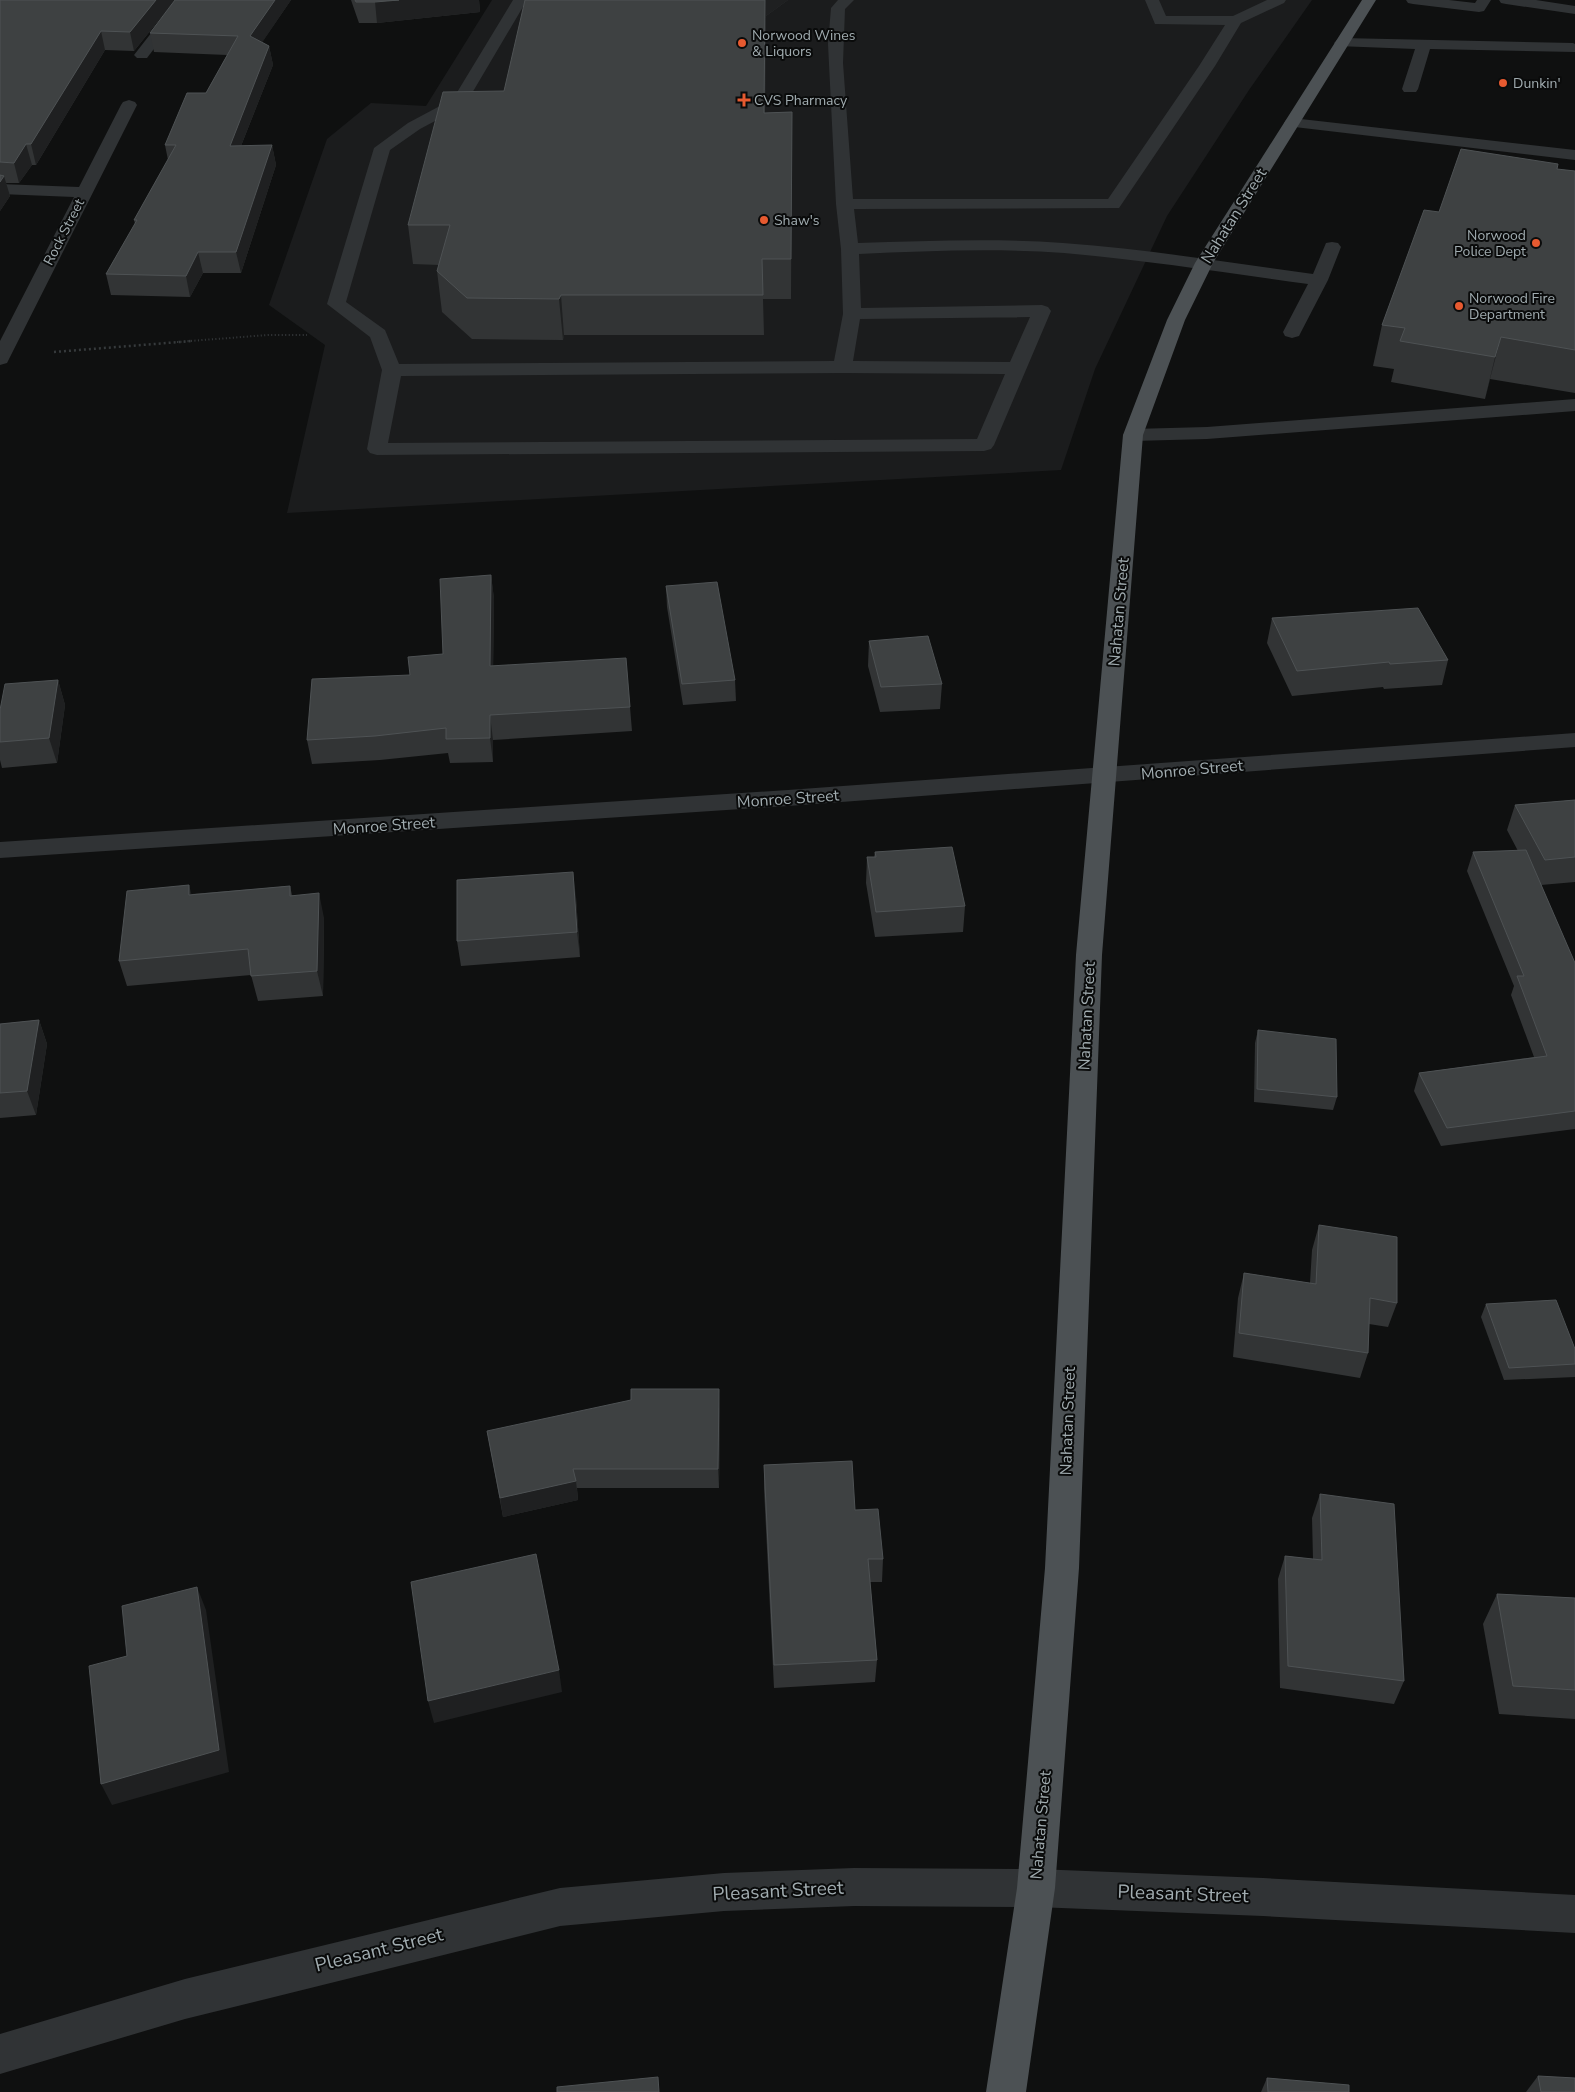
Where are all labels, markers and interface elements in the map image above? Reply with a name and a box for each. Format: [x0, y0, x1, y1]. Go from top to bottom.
place label: Norwood Wines & Liquors [752, 26, 856, 61]
marker: Norwood Wines & Liquors [736, 37, 748, 49]
place label: Dunkin' [1513, 74, 1561, 93]
marker: Dunkin' [1497, 77, 1509, 89]
place label: CVS Pharmacy [754, 91, 848, 110]
marker: CVS Pharmacy [738, 94, 750, 106]
street label: Nahatan Street [1196, 164, 1272, 268]
street label: Rock Street [39, 195, 89, 269]
place label: Shaw's [774, 211, 820, 230]
marker: Shaw's [758, 214, 770, 226]
place label: Norwood Police Dept [1454, 226, 1526, 261]
marker: Norwood Police Dept [1530, 237, 1542, 249]
place label: Norwood Fire Department [1469, 289, 1555, 324]
marker: Norwood Fire Department [1453, 300, 1465, 312]
street label: Nahatan Street [1103, 556, 1135, 667]
street label: Monroe Street [1140, 755, 1244, 785]
street label: Monroe Street [736, 784, 840, 814]
street label: Monroe Street [332, 811, 436, 841]
street label: Nahatan Street [1073, 961, 1101, 1071]
street label: Nahatan Street [1055, 1366, 1081, 1476]
street label: Nahatan Street [1025, 1769, 1057, 1880]
street label: Pleasant Street [712, 1875, 844, 1907]
street label: Pleasant Street [1117, 1879, 1249, 1909]
street label: Pleasant Street [312, 1921, 446, 1978]

